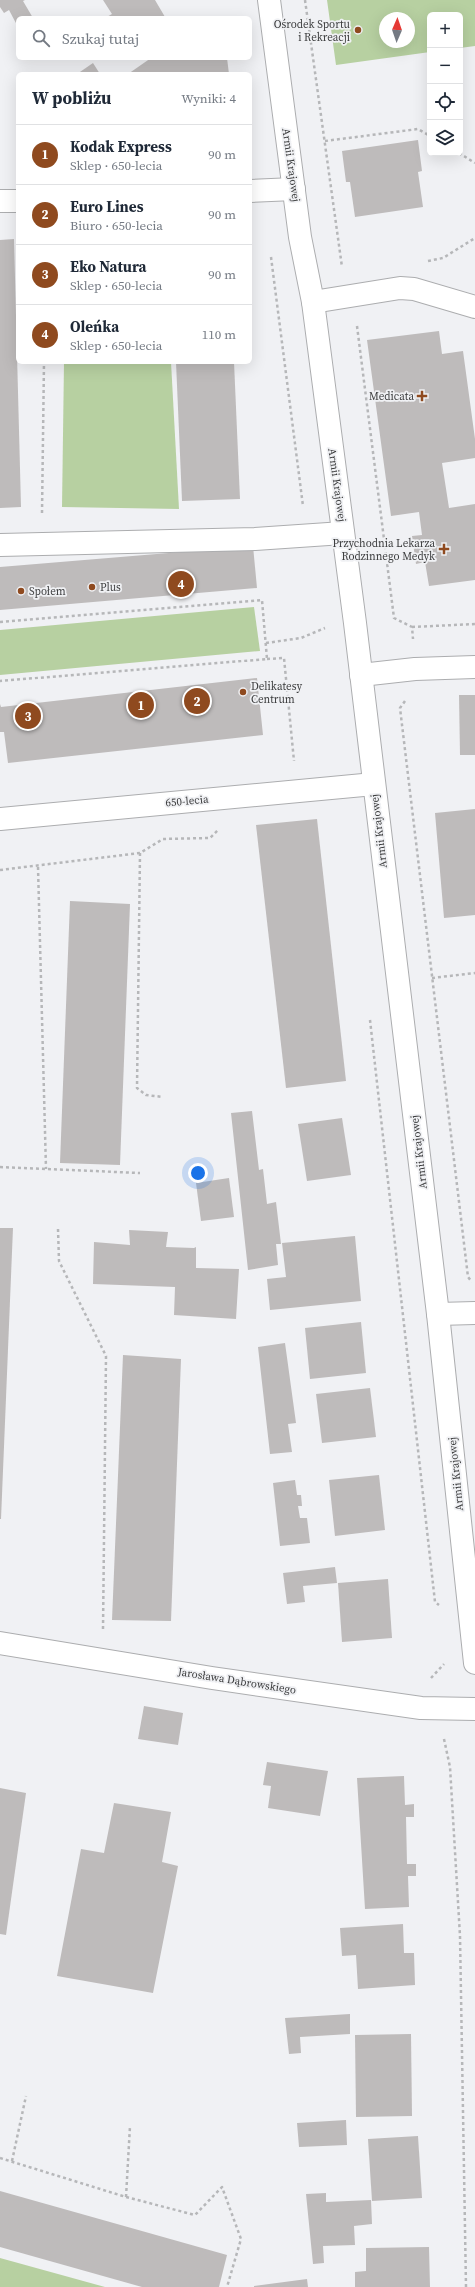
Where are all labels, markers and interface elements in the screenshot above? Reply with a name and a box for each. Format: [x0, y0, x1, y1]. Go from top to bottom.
north arrow [379, 12, 415, 48]
map controls [427, 12, 463, 156]
button: + [427, 12, 463, 48]
search box [16, 16, 252, 60]
place label: Ośrodek Sportu i Rekreacji [274, 17, 351, 45]
marker: Ośrodek Sportu i Rekreacji [353, 25, 363, 35]
icon: search [30, 27, 52, 49]
text: Szukaj tutaj [62, 28, 139, 49]
button: − [427, 48, 463, 84]
button: locate [427, 84, 463, 120]
text: W pobliżu [32, 86, 111, 110]
text: Wyniki: 4 [181, 90, 236, 107]
button: layers [427, 120, 463, 156]
street label: Armii Krajowej [278, 127, 304, 203]
text: Kodak Express [70, 136, 172, 157]
text: 1 [41, 146, 49, 163]
text: 90 m [208, 146, 236, 163]
text: Sklep · 650-lecia [70, 157, 162, 174]
text: Euro Lines [70, 196, 144, 217]
text: 2 [41, 206, 49, 223]
text: 90 m [208, 206, 236, 223]
text: Biuro · 650-lecia [70, 217, 163, 234]
text: Eko Natura [70, 256, 147, 277]
text: 3 [41, 266, 49, 283]
text: 90 m [208, 266, 236, 283]
text: Sklep · 650-lecia [70, 277, 162, 294]
text: Oleńka [70, 316, 119, 337]
text: 4 [41, 326, 49, 343]
text: 110 m [202, 326, 236, 343]
text: Sklep · 650-lecia [70, 337, 162, 354]
place label: Medicata [369, 389, 414, 404]
marker: Medicata [417, 391, 427, 401]
street label: Armii Krajowej [324, 447, 350, 523]
place label: Przychodnia Lekarza Rodzinnego Medyk [332, 536, 436, 564]
marker: Przychodnia Lekarza Rodzinnego Medyk [438, 543, 450, 555]
pin: 4 [168, 569, 194, 599]
place label: Plus [100, 580, 121, 595]
marker: Plus [87, 582, 97, 592]
place label: Społem [29, 584, 66, 599]
marker: Społem [16, 586, 26, 596]
place label: Delikatesy Centrum [251, 679, 302, 707]
pin: 2 [184, 686, 210, 716]
marker: Delikatesy Centrum [238, 687, 248, 697]
pin: 1 [128, 690, 154, 720]
pin: 3 [15, 701, 41, 731]
street label: 650-lecia [165, 792, 209, 810]
street label: Armii Krajowej [367, 793, 391, 869]
street label: Armii Krajowej [407, 1114, 431, 1190]
your location [188, 1163, 208, 1183]
street label: Armii Krajowej [445, 1436, 467, 1512]
street label: Jarosława Dąbrowskiego [176, 1664, 297, 1698]

